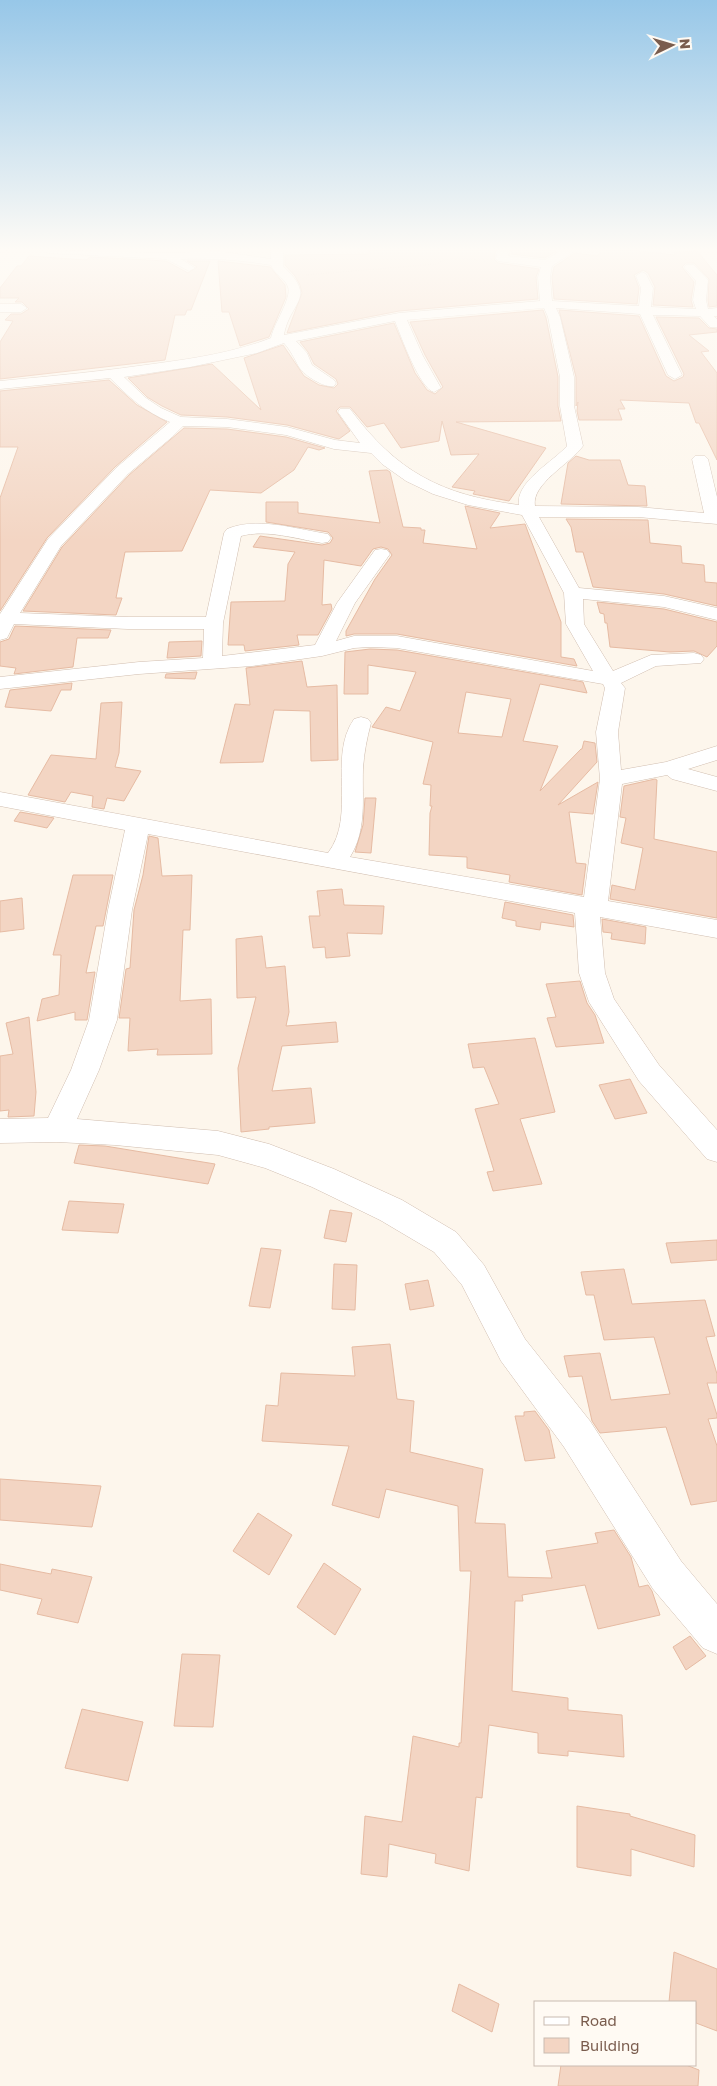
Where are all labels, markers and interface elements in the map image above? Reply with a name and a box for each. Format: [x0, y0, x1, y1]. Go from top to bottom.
north arrow [647, 20, 697, 70]
text: N [677, 38, 694, 50]
legend [534, 2001, 697, 2066]
text: Road [580, 2011, 617, 2029]
text: Building [580, 2036, 640, 2054]

